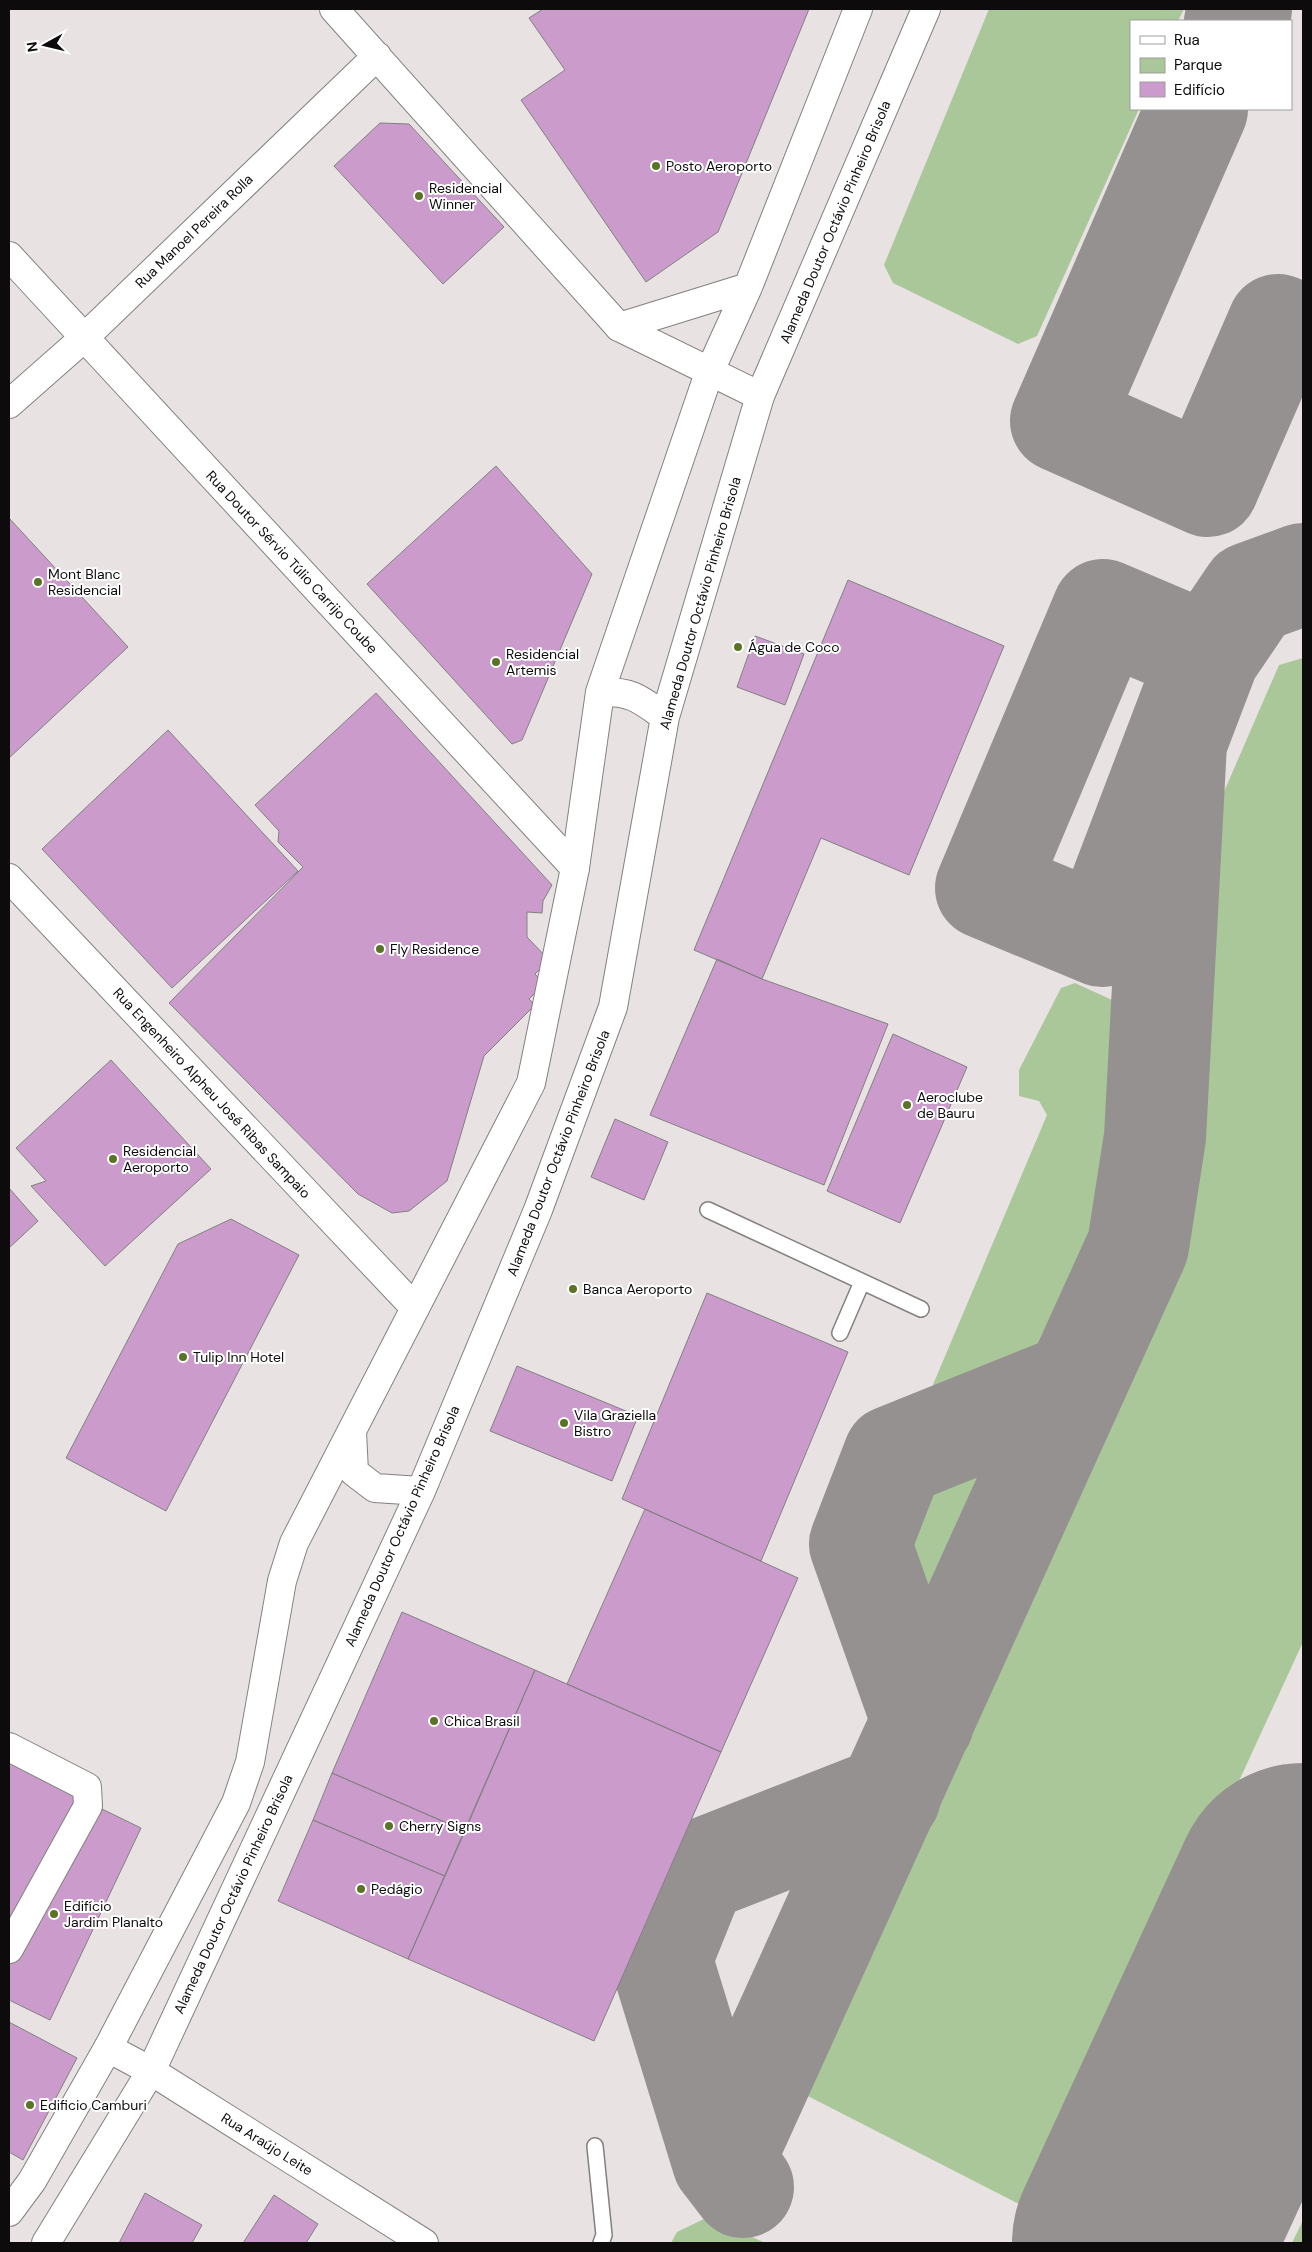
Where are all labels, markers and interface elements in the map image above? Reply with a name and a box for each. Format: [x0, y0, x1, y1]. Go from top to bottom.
north arrow [20, 20, 70, 70]
legend [1130, 20, 1292, 110]
text: Rua [1174, 30, 1200, 50]
text: N [23, 40, 42, 53]
text: Parque [1174, 55, 1222, 75]
text: Edifício [1174, 80, 1225, 100]
street label: Alameda Doutor Octávio Pinheiro Brisola [775, 98, 895, 346]
place label: Posto Aeroporto [666, 157, 772, 175]
marker: Posto Aeroporto [650, 160, 662, 172]
street label: Rua Manoel Pereira Rolla [131, 170, 257, 292]
place label: Residencial Winner [429, 179, 502, 213]
marker: Residencial Winner [413, 190, 425, 202]
street label: Rua Doutor Sérvio Túlio Carrijo Coube [202, 467, 382, 657]
street label: Alameda Doutor Octávio Pinheiro Brisola [655, 475, 745, 731]
place label: Mont Blanc Residencial [48, 565, 121, 599]
marker: Mont Blanc Residencial [32, 576, 44, 588]
place label: Água de Coco [748, 638, 840, 656]
marker: Água de Coco [732, 641, 744, 653]
place label: Residencial Artemis [506, 645, 579, 679]
marker: Residencial Artemis [490, 656, 502, 668]
place label: Fly Residence [390, 940, 479, 958]
marker: Fly Residence [374, 943, 386, 955]
street label: Rua Engenheiro Alpheu José Ribas Sampaio [109, 984, 315, 1202]
street label: Alameda Doutor Octávio Pinheiro Brisola [503, 1027, 613, 1279]
place label: Aeroclube de Bauru [917, 1088, 983, 1122]
marker: Aeroclube de Bauru [901, 1099, 913, 1111]
place label: Residencial Aeroporto [123, 1142, 196, 1176]
marker: Residencial Aeroporto [107, 1153, 119, 1165]
place label: Banca Aeroporto [583, 1280, 692, 1298]
marker: Banca Aeroporto [567, 1283, 579, 1295]
place label: Tulip Inn Hotel [193, 1348, 284, 1366]
marker: Tulip Inn Hotel [177, 1351, 189, 1363]
street label: Alameda Doutor Octávio Pinheiro Brisola [340, 1403, 464, 1649]
place label: Vila Graziella Bistro [574, 1406, 656, 1440]
marker: Vila Graziella Bistro [558, 1417, 570, 1429]
place label: Chica Brasil [444, 1712, 520, 1730]
marker: Chica Brasil [428, 1715, 440, 1727]
street label: Alameda Doutor Octávio Pinheiro Brisola [169, 1771, 297, 2017]
place label: Cherry Signs [399, 1817, 481, 1835]
marker: Cherry Signs [383, 1820, 395, 1832]
place label: Pedágio [371, 1880, 423, 1898]
marker: Pedágio [355, 1883, 367, 1895]
place label: Edifício Jardim Planalto [64, 1897, 163, 1931]
marker: Edifício Jardim Planalto [48, 1908, 60, 1920]
place label: Edificio Camburi [40, 2096, 147, 2114]
marker: Edificio Camburi [24, 2099, 36, 2111]
street label: Rua Araújo Leite [218, 2109, 316, 2179]

